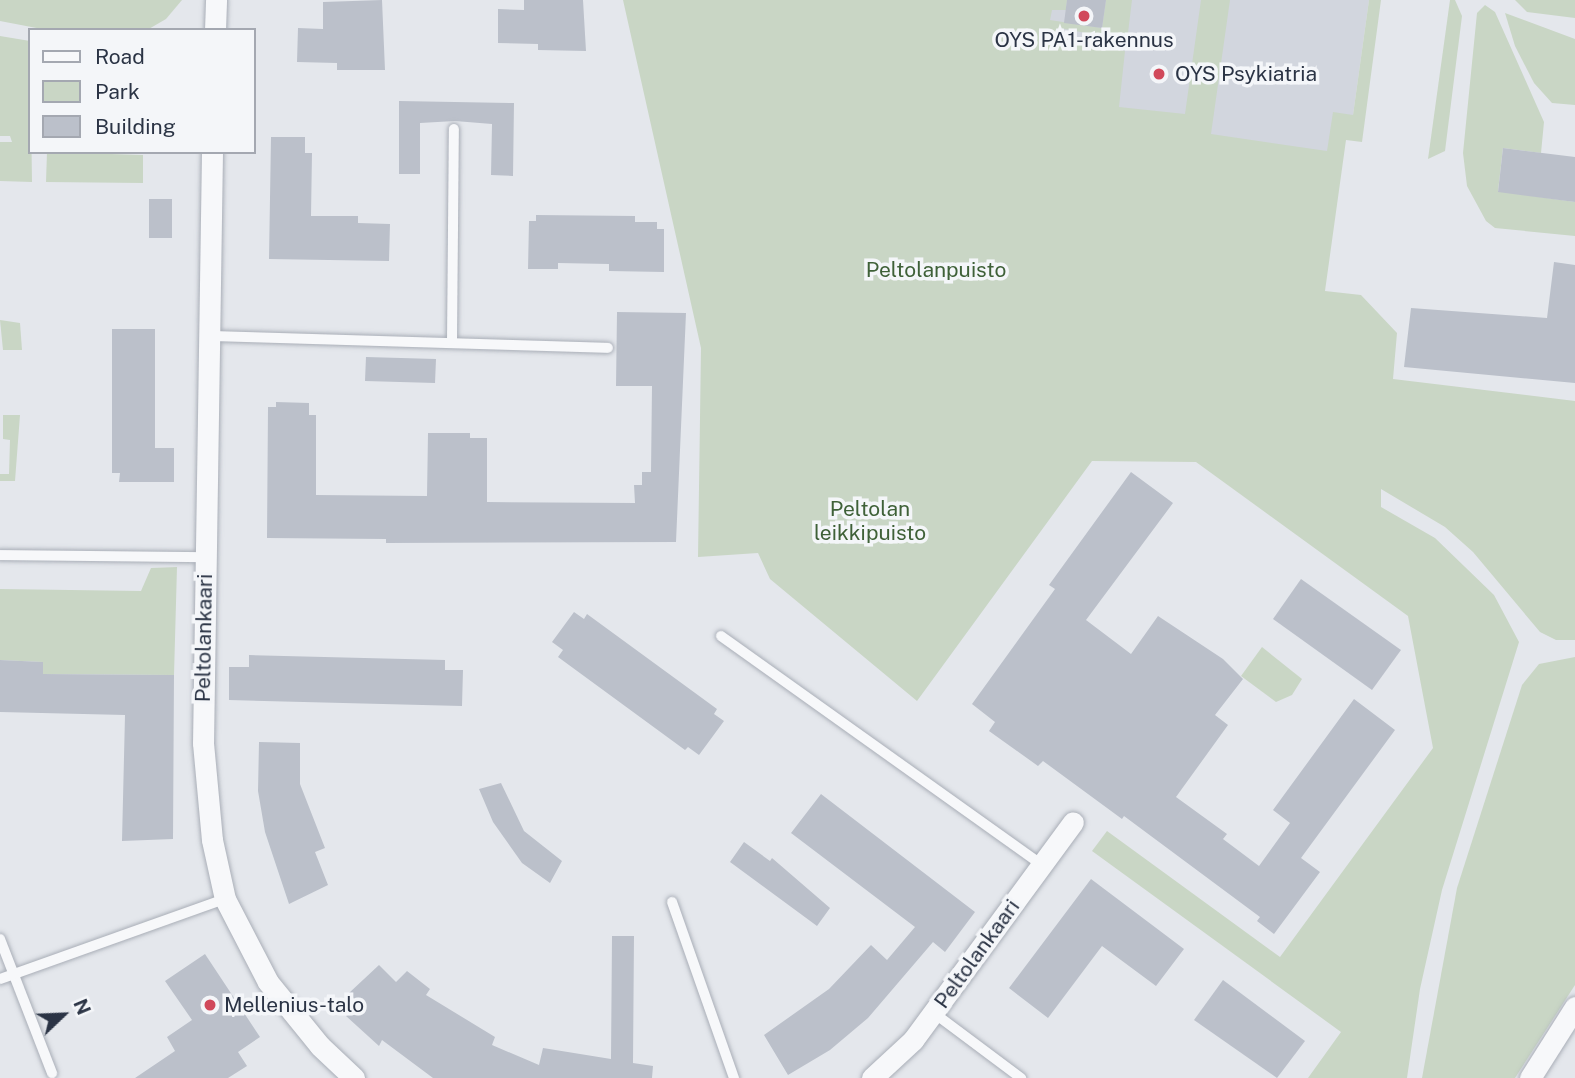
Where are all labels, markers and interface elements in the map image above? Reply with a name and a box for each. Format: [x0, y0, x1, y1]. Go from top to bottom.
marker: OYS PA1-rakennus [1076, 8, 1092, 24]
place label: OYS PA1-rakennus [994, 27, 1174, 53]
legend [28, 28, 256, 154]
text: Road [95, 44, 145, 69]
place label: OYS Psykiatria [1175, 61, 1317, 87]
marker: OYS Psykiatria [1149, 64, 1169, 84]
text: Park [95, 79, 140, 104]
text: Building [95, 114, 176, 139]
park label: Peltolanpuisto [866, 257, 1006, 283]
park label: Peltolan leikkipuisto [814, 496, 926, 546]
street label: Peltolankaari [190, 574, 218, 702]
street label: Peltolankaari [929, 895, 1025, 1013]
north arrow [28, 980, 98, 1050]
place label: Mellenius-talo [224, 992, 364, 1018]
text: N [69, 996, 95, 1018]
marker: Mellenius-talo [202, 997, 218, 1013]

